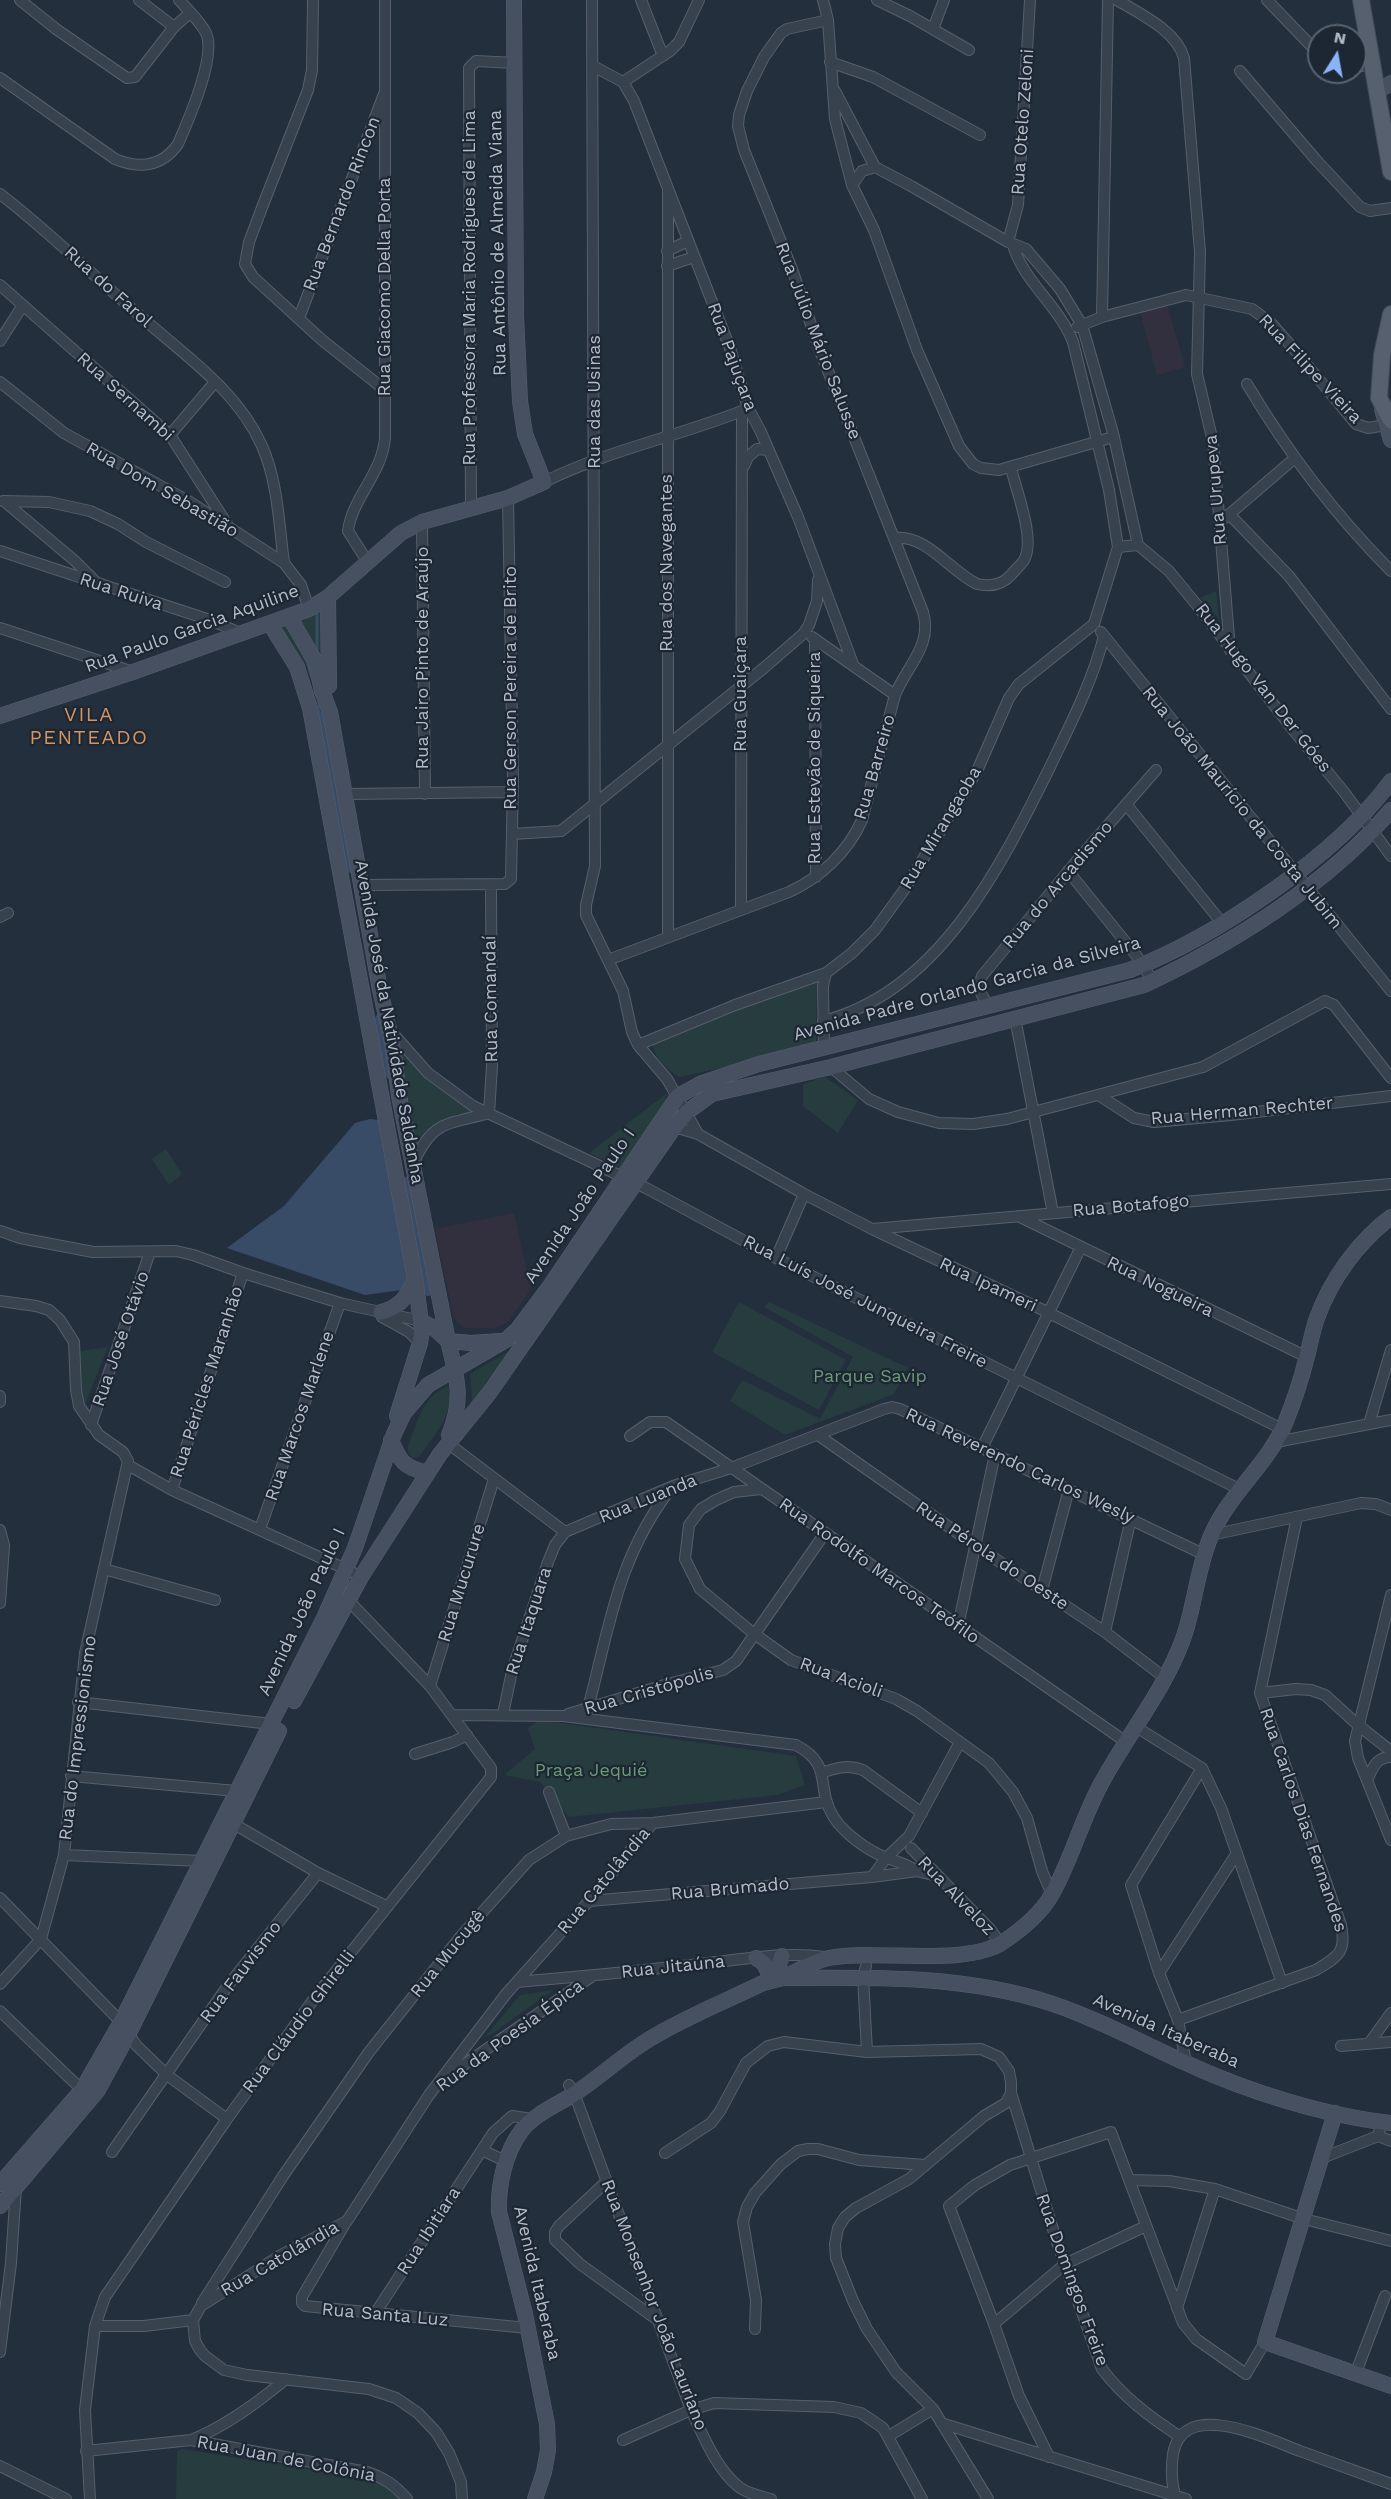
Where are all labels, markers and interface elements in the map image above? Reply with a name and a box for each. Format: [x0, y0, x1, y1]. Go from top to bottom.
north arrow [1307, 24, 1367, 84]
text: N [1333, 27, 1348, 48]
street label: Rua Otelo Zeloni [1007, 48, 1039, 196]
street label: Rua Professora Maria Rodrigues de Lima [459, 110, 481, 466]
street label: Rua Antônio de Almeida Viana [485, 110, 511, 376]
street label: Rua Bernardo Rincon [299, 114, 385, 294]
street label: Rua Giacomo Della Porta [374, 177, 396, 397]
street label: Rua Júlio Mário Salusse [770, 239, 866, 443]
street label: Rua do Farol [60, 242, 156, 332]
street label: Rua Pajuçara [702, 300, 762, 414]
street label: Rua Filipe Vieira [1254, 310, 1366, 428]
street label: Rua das Usinas [584, 335, 606, 469]
street label: Rua Sernambi [72, 348, 178, 446]
street label: Rua Urupeva [1200, 434, 1232, 546]
street label: Rua Dom Sebastião [82, 438, 242, 542]
street label: Rua dos Navegantes [656, 474, 678, 652]
street label: Rua Jairo Pinto de Araújo [412, 547, 434, 769]
street label: Rua Gerson Pereira de Brito [500, 566, 522, 810]
street label: Rua Ruiva [77, 568, 165, 616]
street label: Rua Paulo Garcia Aquiline [82, 580, 302, 678]
street label: Rua Hugo Van Der Góes [1190, 599, 1336, 777]
street label: Rua Guaiçara [730, 636, 752, 752]
street label: Rua Estevão de Siqueira [804, 652, 826, 864]
street label: Rua João Maurício da Costa Jubim [1137, 682, 1347, 934]
district label: VILA PENTEADO [29, 703, 149, 750]
street label: Rua Barreiro [850, 712, 900, 822]
street label: Rua Mirangaoba [896, 763, 986, 893]
street label: Rua do Arcadismo [998, 817, 1118, 953]
street label: Avenida José da Natividade Saldanha [350, 858, 428, 1186]
street label: Avenida Padre Orlando Garcia da Silveira [791, 932, 1143, 1046]
street label: Rua Comandaí [479, 935, 503, 1063]
street label: Rua Herman Rechter [1150, 1092, 1334, 1130]
street label: Avenida João Paulo I [520, 1124, 640, 1288]
street label: Rua Botafogo [1072, 1190, 1190, 1222]
street label: Rua Luís José Junqueira Freire [739, 1231, 991, 1373]
street label: Rua Nogueira [1103, 1252, 1217, 1322]
street label: Rua Ipameri [936, 1253, 1040, 1317]
street label: Rua José Otávio [88, 1268, 154, 1410]
street label: Rua Péricles Maranhão [166, 1283, 248, 1481]
street label: Rua Marcos Marlene [261, 1328, 339, 1504]
park label: Parque Savip [813, 1366, 927, 1388]
street label: Rua Reverendo Carlos Wesly [902, 1403, 1138, 1529]
street label: Rua Luanda [596, 1470, 700, 1528]
street label: Rua Rodolfo Marcos Teófilo [774, 1493, 984, 1649]
street label: Rua Pérola do Oeste [912, 1497, 1072, 1615]
street label: Rua Mucurure [434, 1521, 490, 1645]
street label: Avenida João Paulo I [254, 1525, 350, 1699]
street label: Rua Itaquara [501, 1564, 557, 1678]
street label: Rua do Impressionismo [55, 1634, 101, 1842]
street label: Rua Acioli [796, 1653, 886, 1703]
street label: Rua Cristópolis [582, 1662, 716, 1720]
street label: Rua Carlos Dias Fernandes [1254, 1705, 1352, 1935]
park label: Praça Jequié [535, 1760, 647, 1782]
street label: Rua Catolândia [553, 1823, 655, 1939]
street label: Rua Alveloz [913, 1852, 999, 1940]
street label: Rua Brumado [670, 1873, 790, 1905]
street label: Rua Mucugê [406, 1906, 490, 2002]
street label: Rua Fauvismo [196, 1917, 286, 2027]
street label: Rua Cláudio Ghirelli [238, 1946, 360, 2098]
street label: Rua Jitaúna [620, 1951, 726, 1983]
street label: Rua da Poesia Épica [432, 1975, 588, 2097]
street label: Avenida Itaberaba [1089, 1989, 1243, 2073]
street label: Rua Monsenhor João Lauriano [596, 2176, 712, 2434]
street label: Rua Ibitiara [393, 2183, 465, 2279]
street label: Rua Domingos Freire [1031, 2191, 1113, 2369]
street label: Avenida Itaberaba [509, 2204, 565, 2362]
street label: Rua Catolândia [217, 2216, 343, 2302]
street label: Rua Santa Luz [321, 2299, 449, 2331]
street label: Rua Juan de Colônia [195, 2431, 377, 2487]

